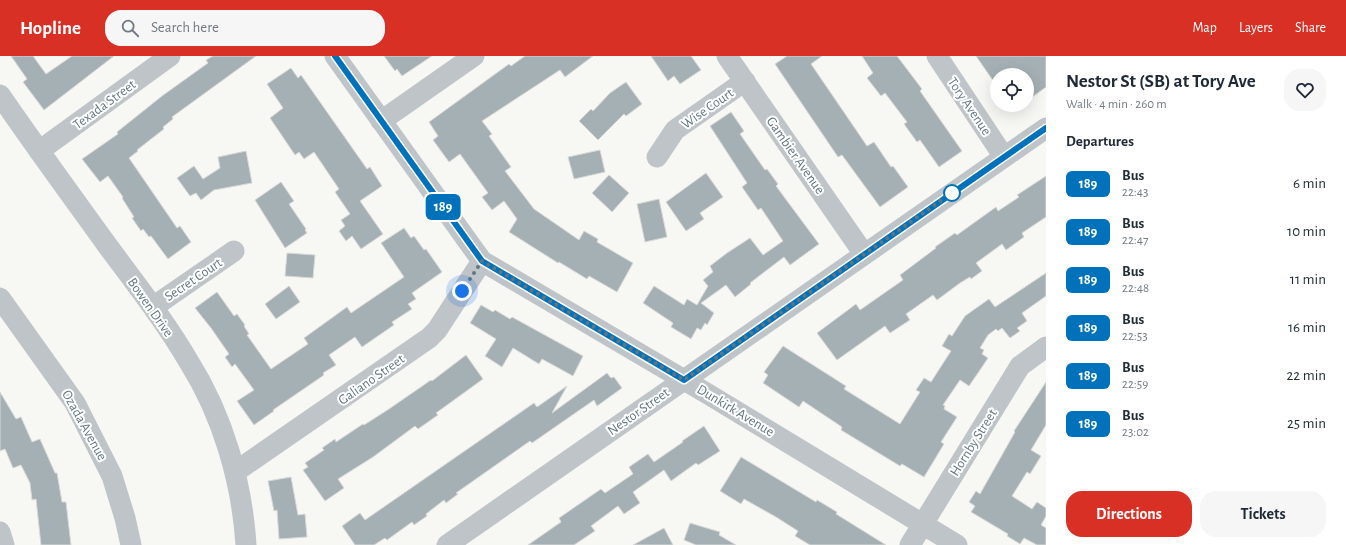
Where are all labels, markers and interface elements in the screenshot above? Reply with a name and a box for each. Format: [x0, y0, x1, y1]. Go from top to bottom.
search box [105, 10, 385, 46]
icon: search [119, 17, 141, 39]
text: Hopline [20, 19, 81, 38]
text: Search here [151, 20, 219, 35]
text: Map [1192, 21, 1217, 35]
text: Layers [1239, 21, 1273, 35]
text: Share [1295, 21, 1326, 35]
map controls [990, 68, 1034, 112]
button: locate [990, 68, 1034, 112]
button: heart [1284, 69, 1326, 111]
text: Nestor St (SB) at Tory Ave [1066, 72, 1256, 91]
street label: Tory Avenue [945, 75, 994, 138]
street label: Texada Street [71, 77, 139, 132]
street label: Wise Court [679, 86, 736, 132]
text: Walk · 4 min · 260 m [1066, 98, 1167, 111]
street label: Gambier Avenue [764, 115, 827, 197]
text: Departures [1066, 134, 1134, 149]
text: Bus [1122, 168, 1144, 183]
text: 6 min [1293, 176, 1326, 191]
text: 189 [1079, 177, 1097, 191]
unlabelled marker [943, 184, 961, 202]
text: 22:43 [1122, 186, 1148, 199]
line badge: 189 [420, 194, 466, 220]
text: 189 [434, 200, 452, 214]
text: Bus [1122, 216, 1144, 231]
text: 10 min [1287, 224, 1326, 239]
text: 189 [1079, 225, 1097, 239]
text: 22:47 [1122, 234, 1148, 247]
street label: Secret Court [162, 255, 225, 304]
text: Bus [1122, 264, 1144, 279]
text: 11 min [1290, 272, 1326, 287]
text: 189 [1079, 273, 1097, 287]
street label: Bowen Drive [125, 276, 176, 340]
your location [452, 281, 472, 301]
text: 22:48 [1122, 282, 1149, 295]
text: Bus [1122, 312, 1144, 327]
text: 16 min [1288, 320, 1326, 335]
text: 189 [1079, 321, 1097, 335]
text: 22:53 [1122, 330, 1148, 343]
street label: Galiano Street [336, 352, 408, 408]
text: Bus [1122, 360, 1144, 375]
text: 22 min [1287, 368, 1326, 383]
text: 189 [1079, 369, 1097, 383]
text: 22:59 [1122, 378, 1148, 391]
street label: Dunkirk Avenue [695, 382, 776, 439]
street label: Nestor Street [605, 385, 672, 438]
street label: Ozada Avenue [59, 388, 109, 463]
street label: Hornby Street [948, 406, 1000, 478]
text: Bus [1122, 408, 1144, 423]
text: 25 min [1287, 416, 1326, 431]
text: 189 [1079, 417, 1097, 431]
text: 23:02 [1122, 426, 1149, 439]
button: Directions [1066, 491, 1192, 537]
button: Tickets [1200, 491, 1326, 537]

